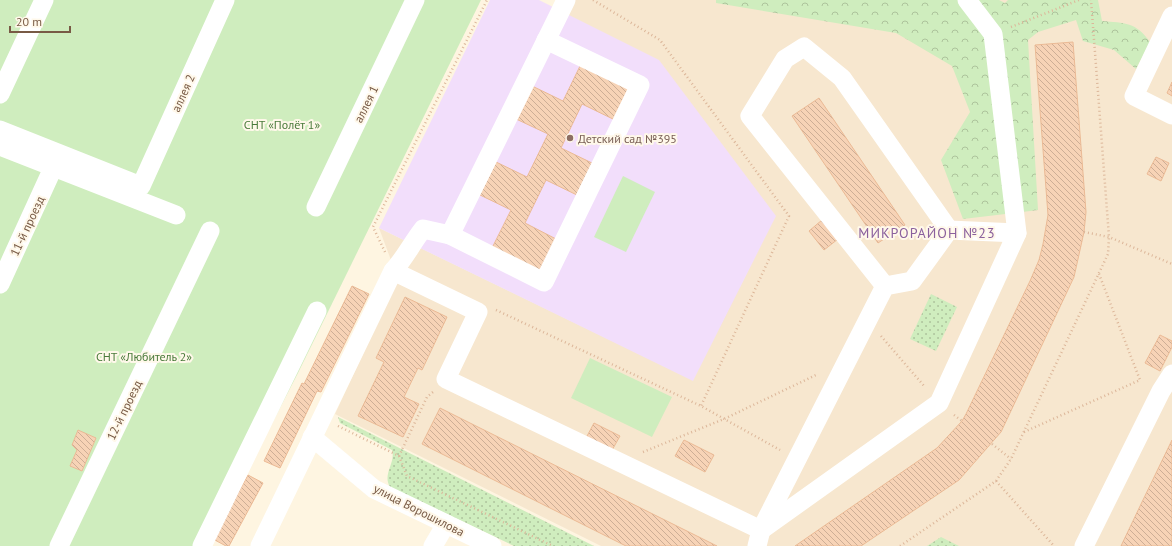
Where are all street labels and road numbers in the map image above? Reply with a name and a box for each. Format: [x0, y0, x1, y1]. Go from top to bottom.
street label: аллея 2 [168, 72, 198, 114]
street label: аллея 1 [351, 83, 381, 125]
street label: 11-й проезд [7, 193, 48, 258]
street label: 12-й проезд [103, 377, 145, 442]
street label: улица Ворошилова [371, 481, 467, 539]

